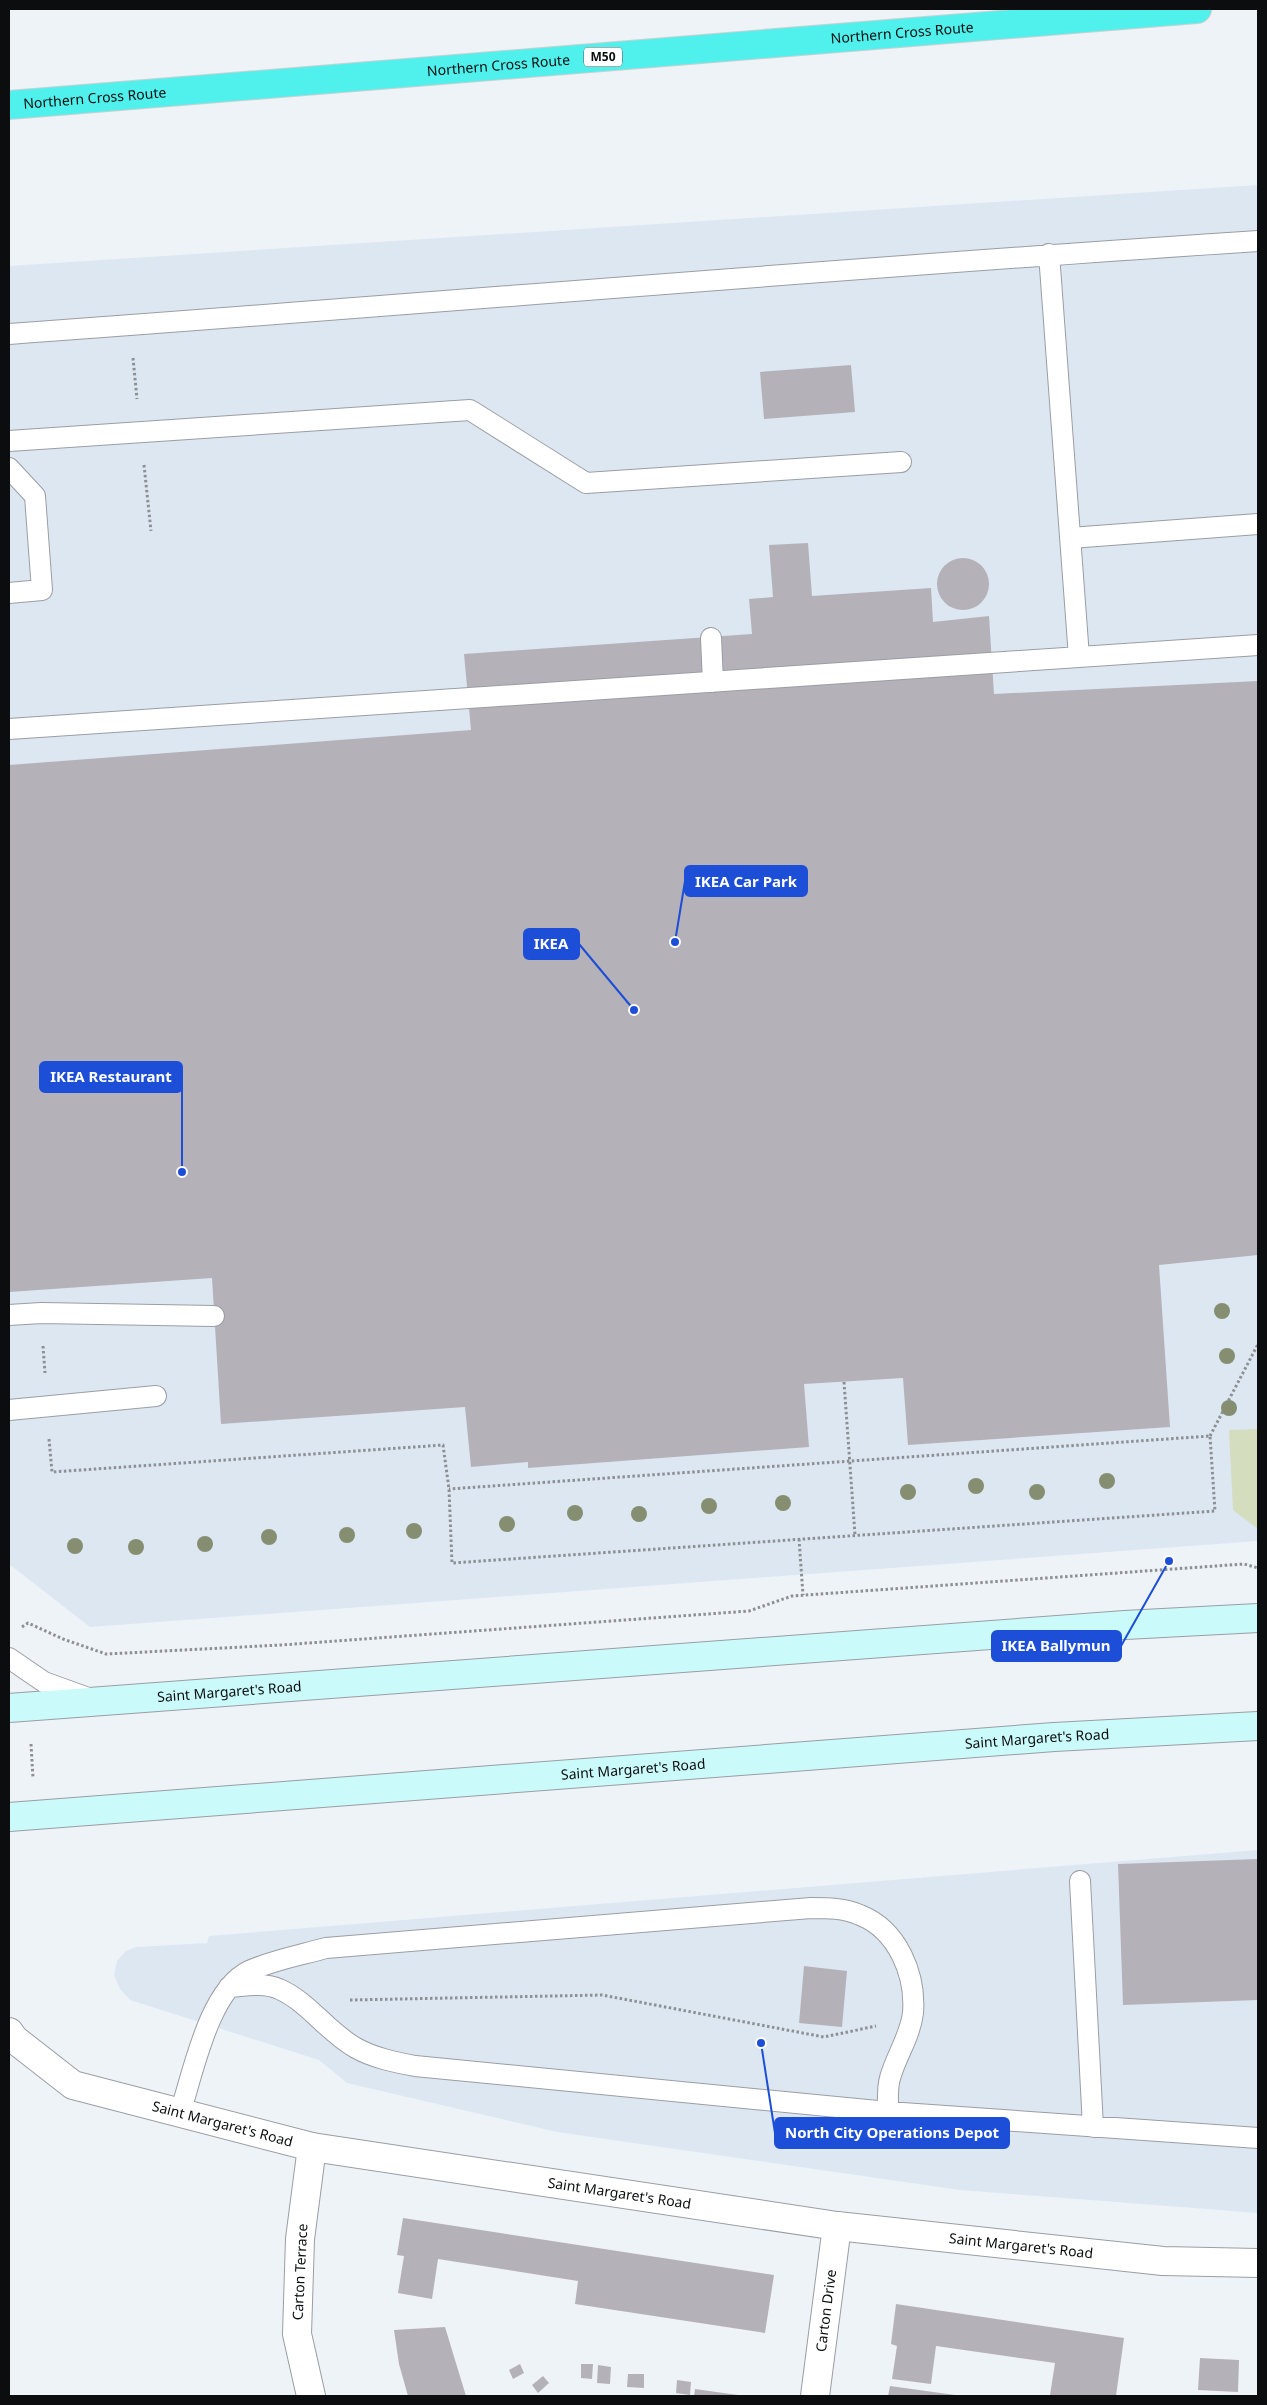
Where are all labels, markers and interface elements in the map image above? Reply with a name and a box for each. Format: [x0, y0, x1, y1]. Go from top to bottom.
street label: Northern Cross Route [830, 17, 974, 48]
road number: M50 [584, 48, 622, 66]
street label: Northern Cross Route [426, 50, 571, 80]
street label: Northern Cross Route [22, 82, 167, 113]
callout: IKEA Car Park [685, 866, 807, 896]
text: IKEA Car Park [695, 871, 798, 891]
callout: IKEA [524, 929, 579, 959]
text: IKEA [534, 933, 569, 953]
callout: IKEA Restaurant [40, 1062, 182, 1092]
text: IKEA Restaurant [50, 1066, 172, 1086]
callout: IKEA Ballymun [992, 1631, 1121, 1661]
text: IKEA Ballymun [1001, 1635, 1111, 1655]
street label: Saint Margaret's Road [156, 1676, 302, 1706]
street label: Saint Margaret's Road [964, 1724, 1110, 1753]
street label: Saint Margaret's Road [560, 1754, 706, 1784]
street label: Saint Margaret's Road [150, 2096, 295, 2151]
callout: North City Operations Depot [775, 2118, 1009, 2148]
text: North City Operations Depot [785, 2122, 1000, 2142]
street label: Saint Margaret's Road [547, 2173, 693, 2213]
street label: Carton Terrace [287, 2223, 312, 2321]
street label: Saint Margaret's Road [948, 2228, 1094, 2262]
street label: Carton Drive [811, 2268, 840, 2353]

